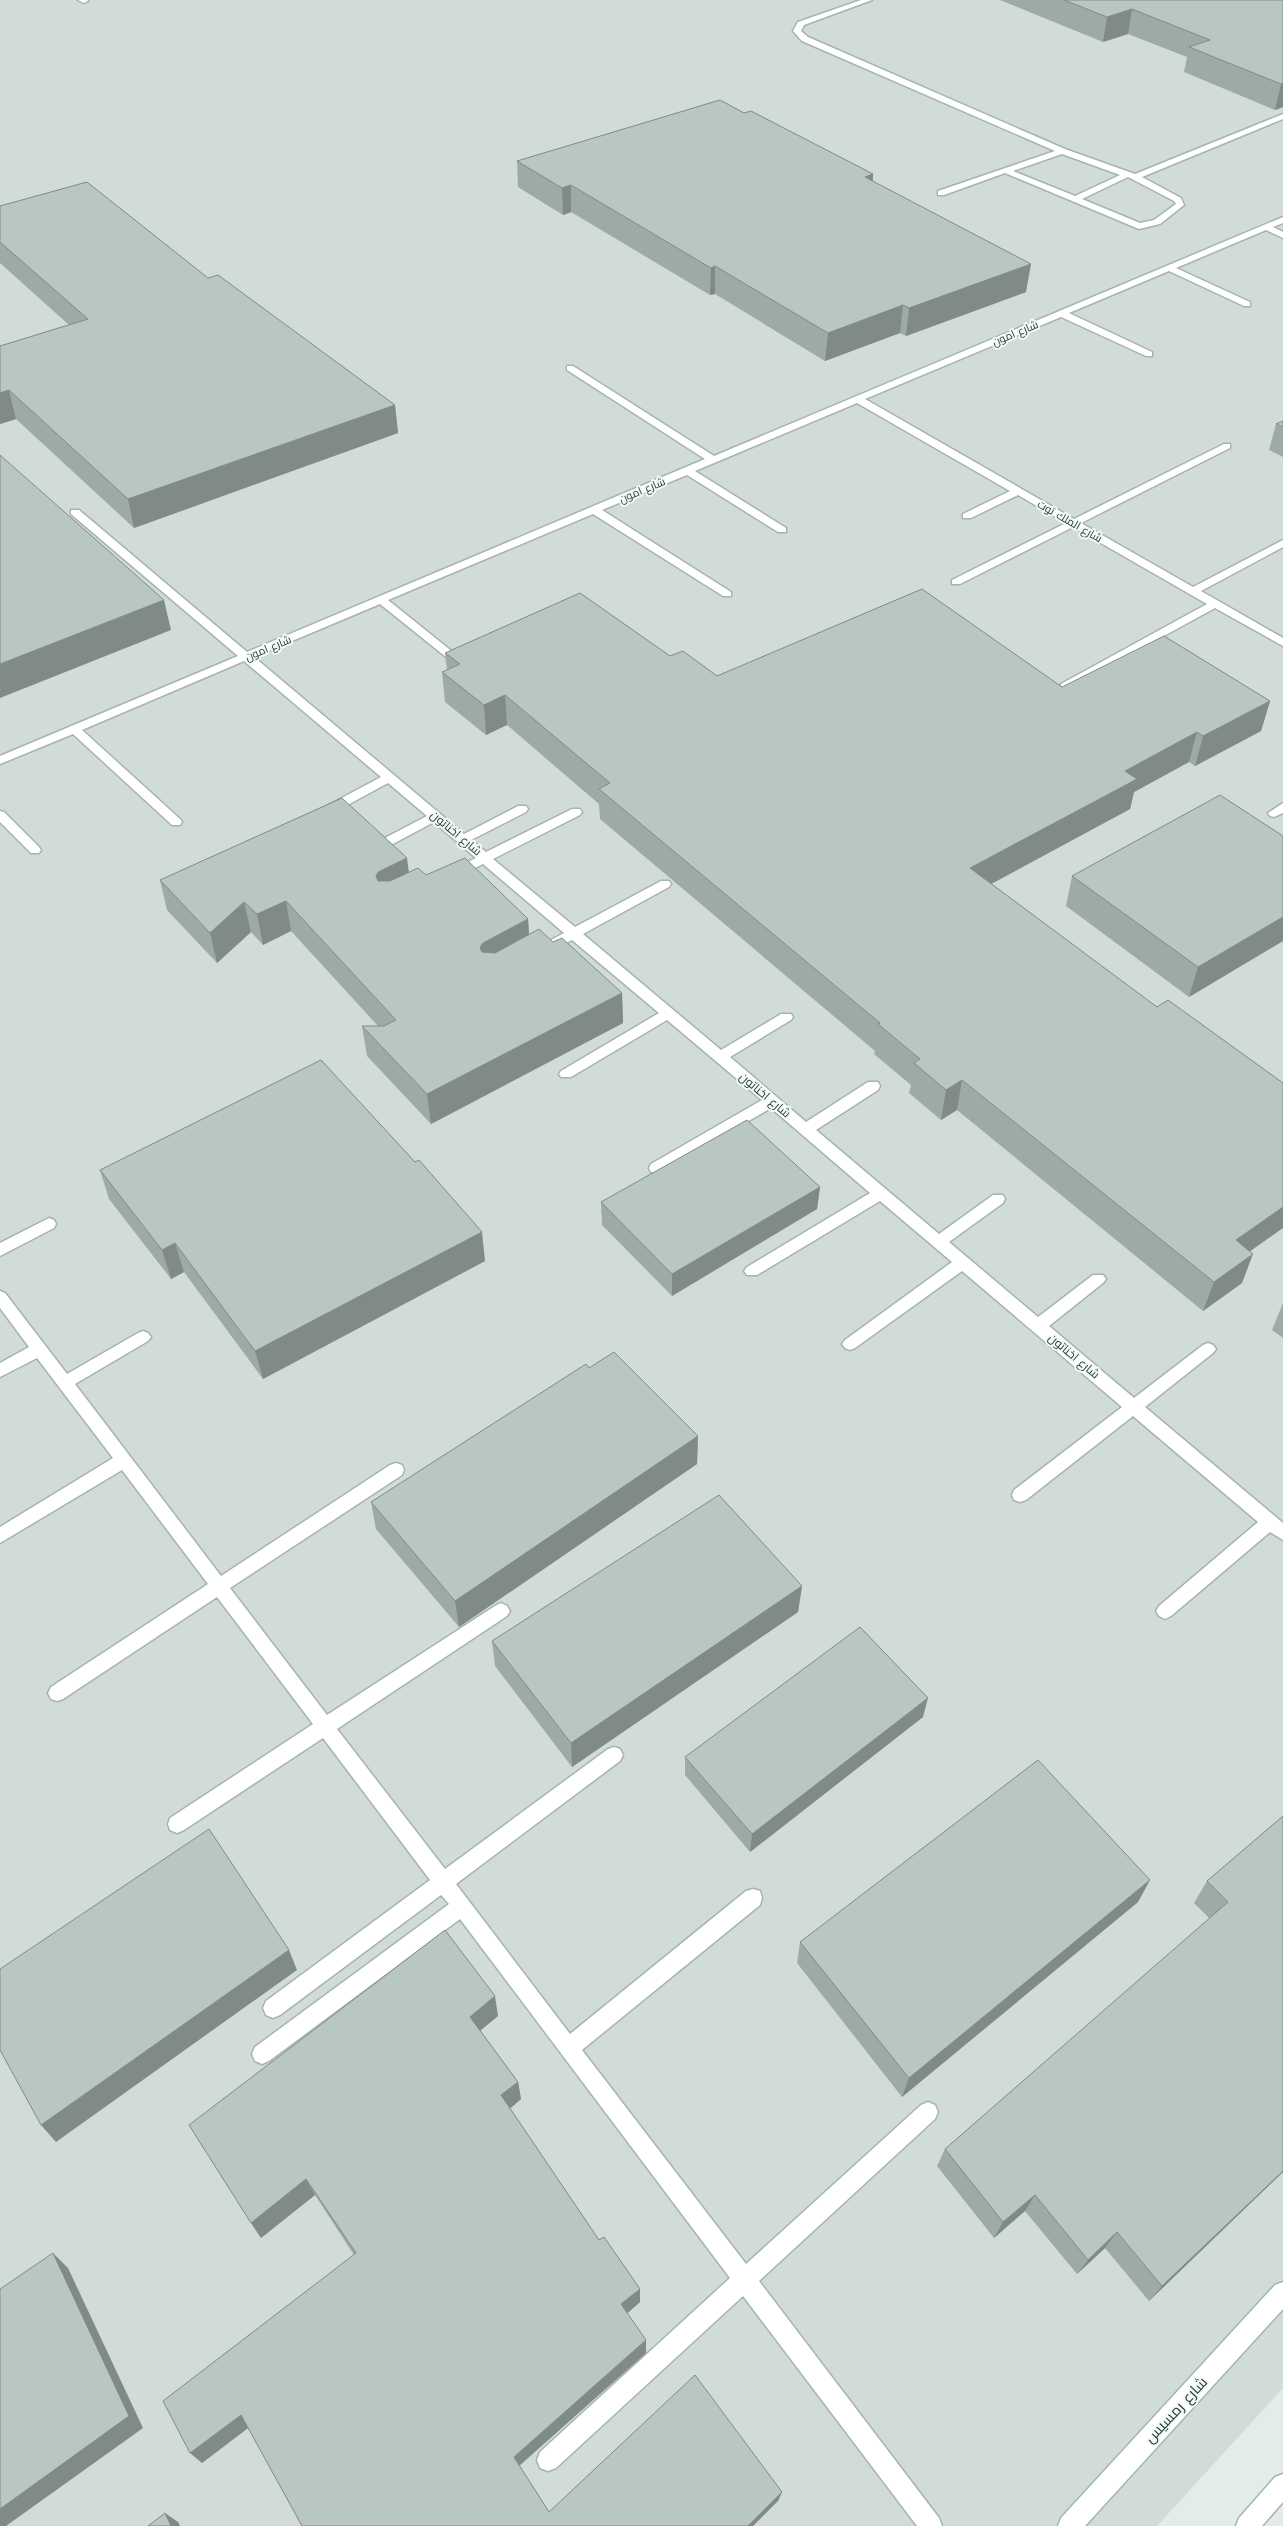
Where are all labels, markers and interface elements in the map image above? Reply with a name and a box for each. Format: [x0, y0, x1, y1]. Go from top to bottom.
street label: شارع امون [990, 318, 1041, 350]
street label: شارع امون [617, 475, 668, 507]
street label: شارع الملك توت [1035, 498, 1104, 546]
street label: شارع امون [243, 633, 294, 665]
street label: شارع اخناتون [427, 808, 484, 859]
street label: شارع اخناتون [736, 1070, 793, 1121]
street label: شارع اخناتون [1045, 1331, 1102, 1382]
street label: شارع رمسيس [1141, 2373, 1213, 2448]

